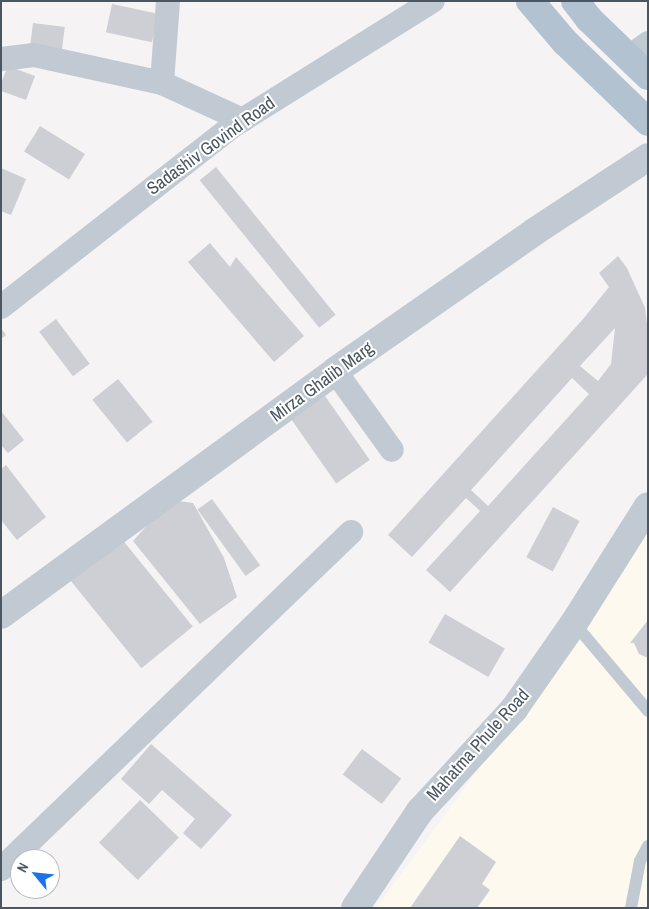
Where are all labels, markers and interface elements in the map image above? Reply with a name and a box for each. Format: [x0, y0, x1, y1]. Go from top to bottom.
street label: Sadashiv Govind Road [143, 92, 279, 200]
street label: Mirza Ghalib Marg [266, 337, 378, 427]
street label: Mahatma Phule Road [422, 685, 534, 805]
north arrow [10, 849, 60, 899]
text: N [13, 860, 33, 875]

